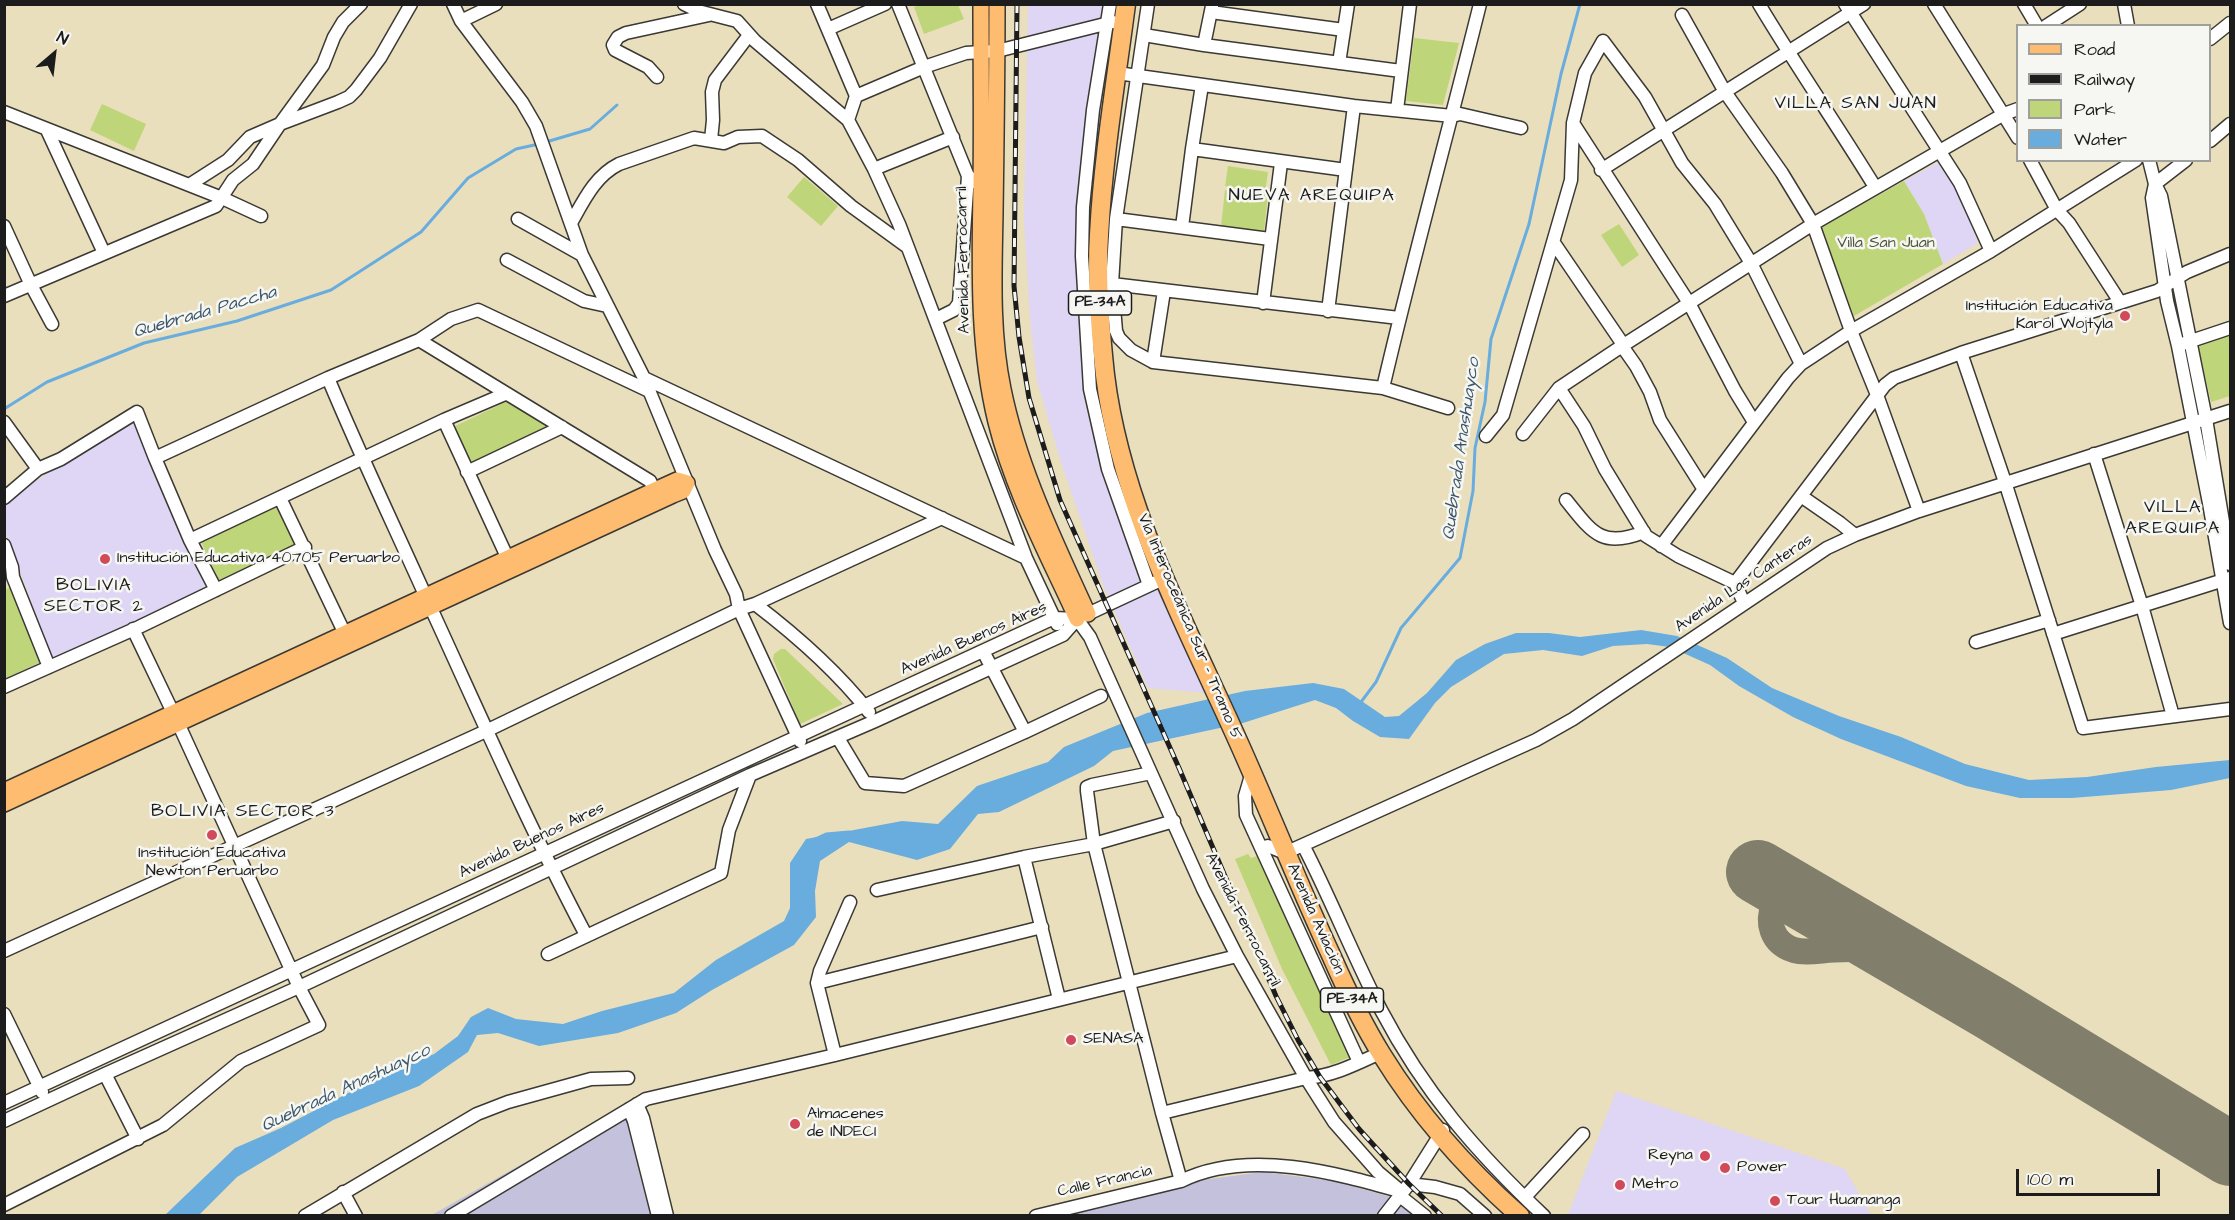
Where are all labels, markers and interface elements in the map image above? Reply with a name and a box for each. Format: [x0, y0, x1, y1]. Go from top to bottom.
north arrow [24, 24, 84, 84]
legend [2016, 24, 2211, 162]
text: N [53, 26, 72, 50]
text: Road [2074, 37, 2115, 62]
text: Railway [2074, 67, 2135, 92]
district label: VILLA SAN JUAN [1775, 93, 1937, 115]
text: Park [2074, 97, 2116, 122]
text: Water [2074, 127, 2127, 152]
district label: NUEVA AREQUIPA [1229, 185, 1395, 207]
street label: Avenida Ferrocarril [953, 186, 975, 334]
park label: Villa San Juan [1837, 234, 1935, 254]
water label: Quebrada Paccha [131, 282, 279, 344]
road number: PE-34A [1068, 291, 1132, 315]
place label: Institución Educativa Karol Wojtyla [1966, 297, 2113, 335]
marker: Institución Educativa Karol Wojtyla [2118, 309, 2132, 323]
water label: Quebrada Anashuayco [1439, 356, 1485, 542]
district label: VILLA AREQUIPA [2125, 497, 2221, 540]
street label: Vía Interoceánica Sur - Tramo 5 [1133, 511, 1245, 743]
street label: Avenida Las Canteras [1672, 531, 1816, 637]
place label: Institución Educativa 40705 Peruarbo [117, 549, 400, 569]
marker: Institución Educativa 40705 Peruarbo [98, 552, 112, 566]
district label: BOLIVIA SECTOR 2 [44, 575, 144, 618]
street label: Avenida Buenos Aires [898, 598, 1050, 680]
street label: Avenida Buenos Aires [456, 799, 608, 883]
district label: BOLIVIA SECTOR 3 [151, 801, 335, 823]
marker: Institución Educativa Newton Peruarbo [205, 828, 219, 842]
place label: Institución Educativa Newton Peruarbo [138, 844, 286, 882]
street label: Avenida Ferrocarril [1200, 850, 1284, 990]
street label: Avenida Aviación [1282, 861, 1348, 977]
road number: PE-34A [1320, 988, 1384, 1012]
place label: SENASA [1083, 1030, 1144, 1050]
marker: SENASA [1064, 1033, 1078, 1047]
water label: Quebrada Anashuayco [258, 1040, 434, 1138]
place label: Almacenes de INDECI [807, 1105, 884, 1143]
marker: Almacenes de INDECI [788, 1117, 802, 1131]
place label: Reyna [1648, 1146, 1693, 1166]
marker: Reyna [1698, 1149, 1712, 1163]
scale bar [2019, 1157, 2163, 1195]
place label: Power [1737, 1158, 1787, 1178]
marker: Power [1718, 1161, 1732, 1175]
street label: Calle Francia [1056, 1162, 1154, 1202]
text: 100 m [2027, 1167, 2073, 1192]
place label: Metro [1632, 1175, 1678, 1195]
marker: Metro [1613, 1178, 1627, 1192]
place label: Tour Huamanga [1787, 1191, 1900, 1211]
marker: Tour Huamanga [1768, 1194, 1782, 1208]

